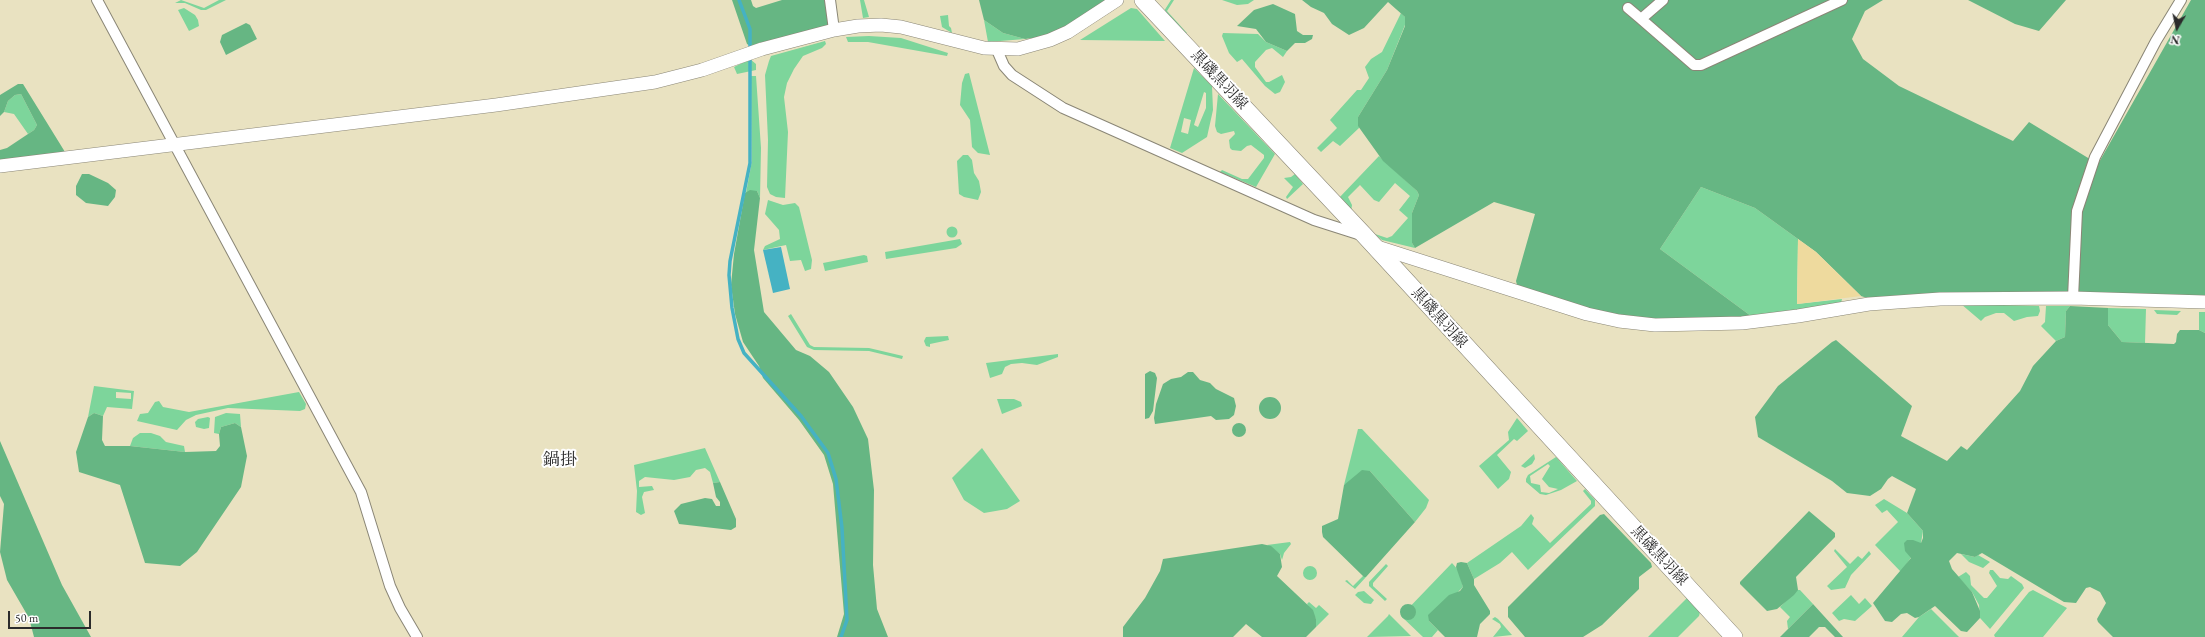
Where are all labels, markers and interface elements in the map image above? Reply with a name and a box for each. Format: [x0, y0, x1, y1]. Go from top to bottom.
north arrow [2157, 8, 2197, 48]
text: N [2170, 32, 2181, 47]
street label: 黒磯黒羽線 [1187, 46, 1251, 114]
street label: 黒磯黒羽線 [1407, 284, 1471, 352]
district label: 鍋掛 [543, 450, 577, 470]
street label: 黒磯黒羽線 [1627, 522, 1691, 590]
scale bar [10, 603, 93, 629]
text: 50 m [15, 610, 38, 626]

